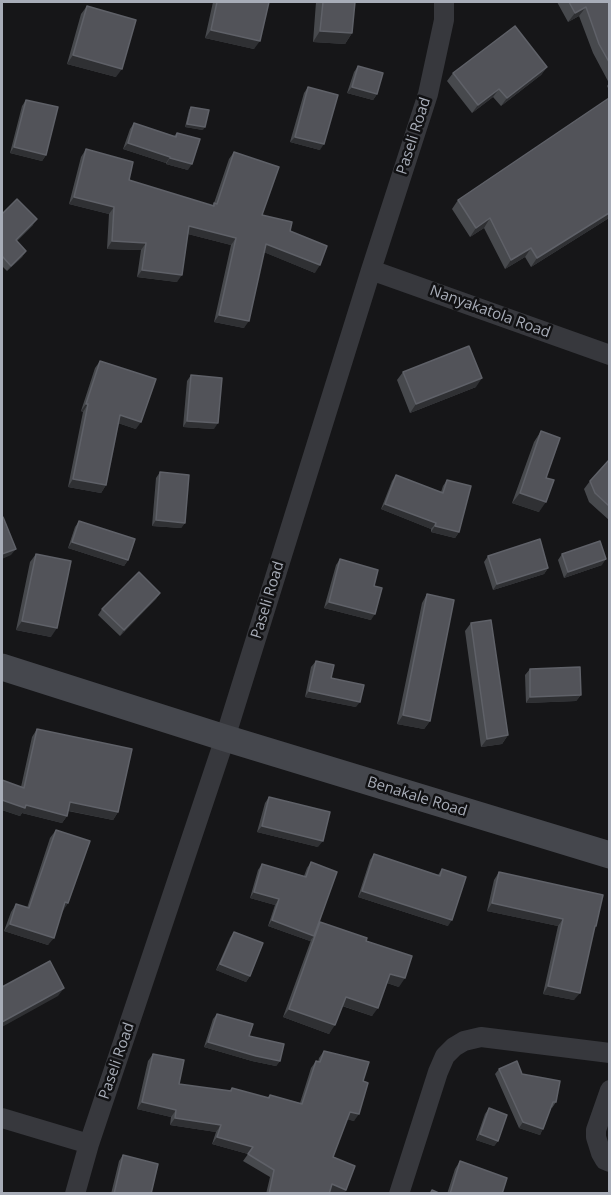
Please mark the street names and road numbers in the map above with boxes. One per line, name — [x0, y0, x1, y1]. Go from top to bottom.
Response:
street label: Paseli Road — [393, 95, 435, 177]
street label: Nanyakatola Road — [427, 282, 553, 342]
street label: Paseli Road — [248, 559, 288, 641]
street label: Benakale Road — [365, 773, 469, 821]
street label: Paseli Road — [95, 1020, 139, 1102]

